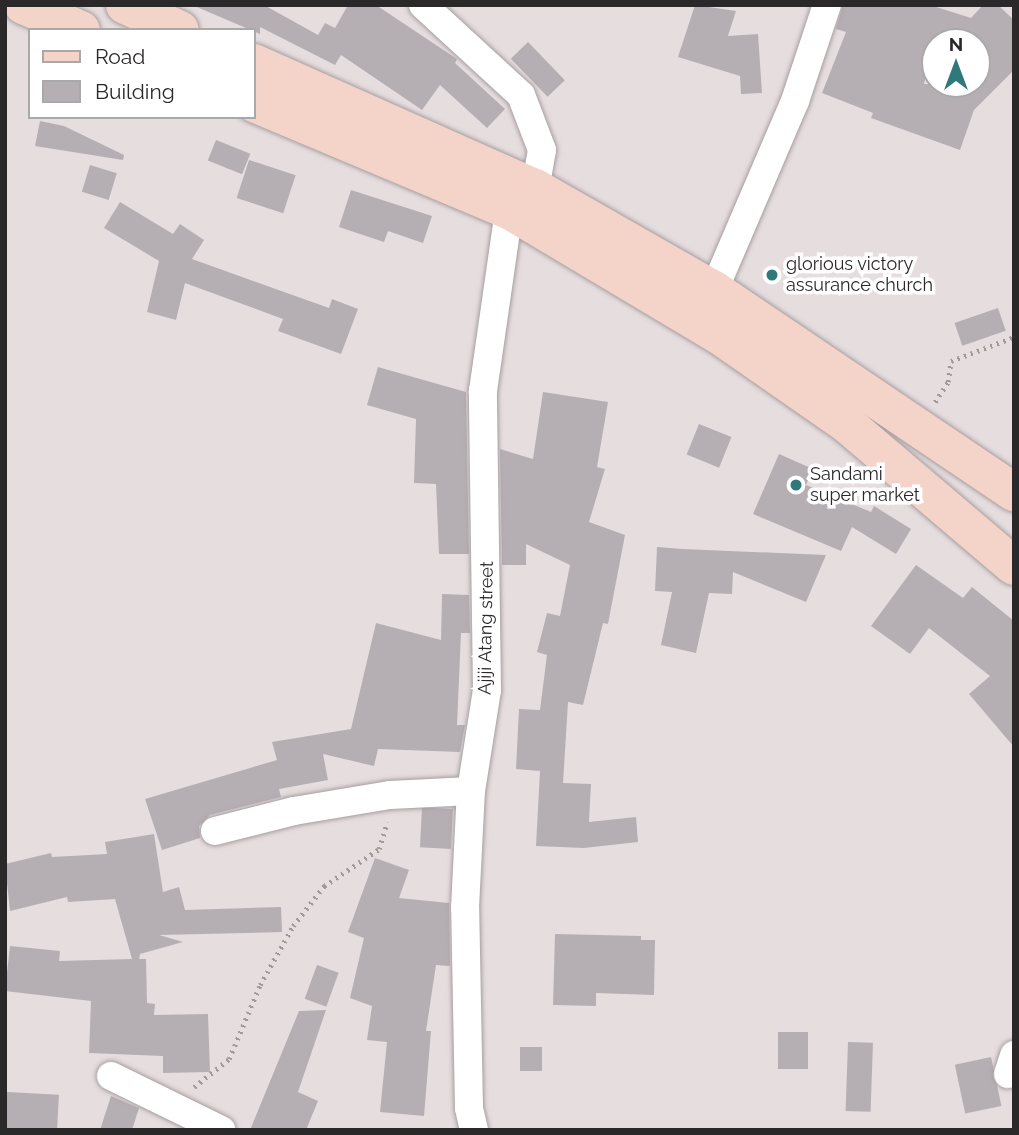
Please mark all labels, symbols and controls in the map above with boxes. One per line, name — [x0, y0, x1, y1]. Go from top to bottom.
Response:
legend — [28, 28, 256, 119]
north arrow — [921, 28, 991, 98]
text: N — [949, 33, 963, 55]
text: Road — [95, 44, 145, 69]
text: Building — [95, 79, 175, 104]
place label: glorious victory assurance church — [786, 254, 933, 296]
marker: glorious victory assurance church — [764, 267, 780, 283]
place label: Sandami super market — [810, 464, 920, 506]
marker: Sandami super market — [788, 477, 804, 493]
street label: Ajiji Atang street — [474, 561, 498, 695]

